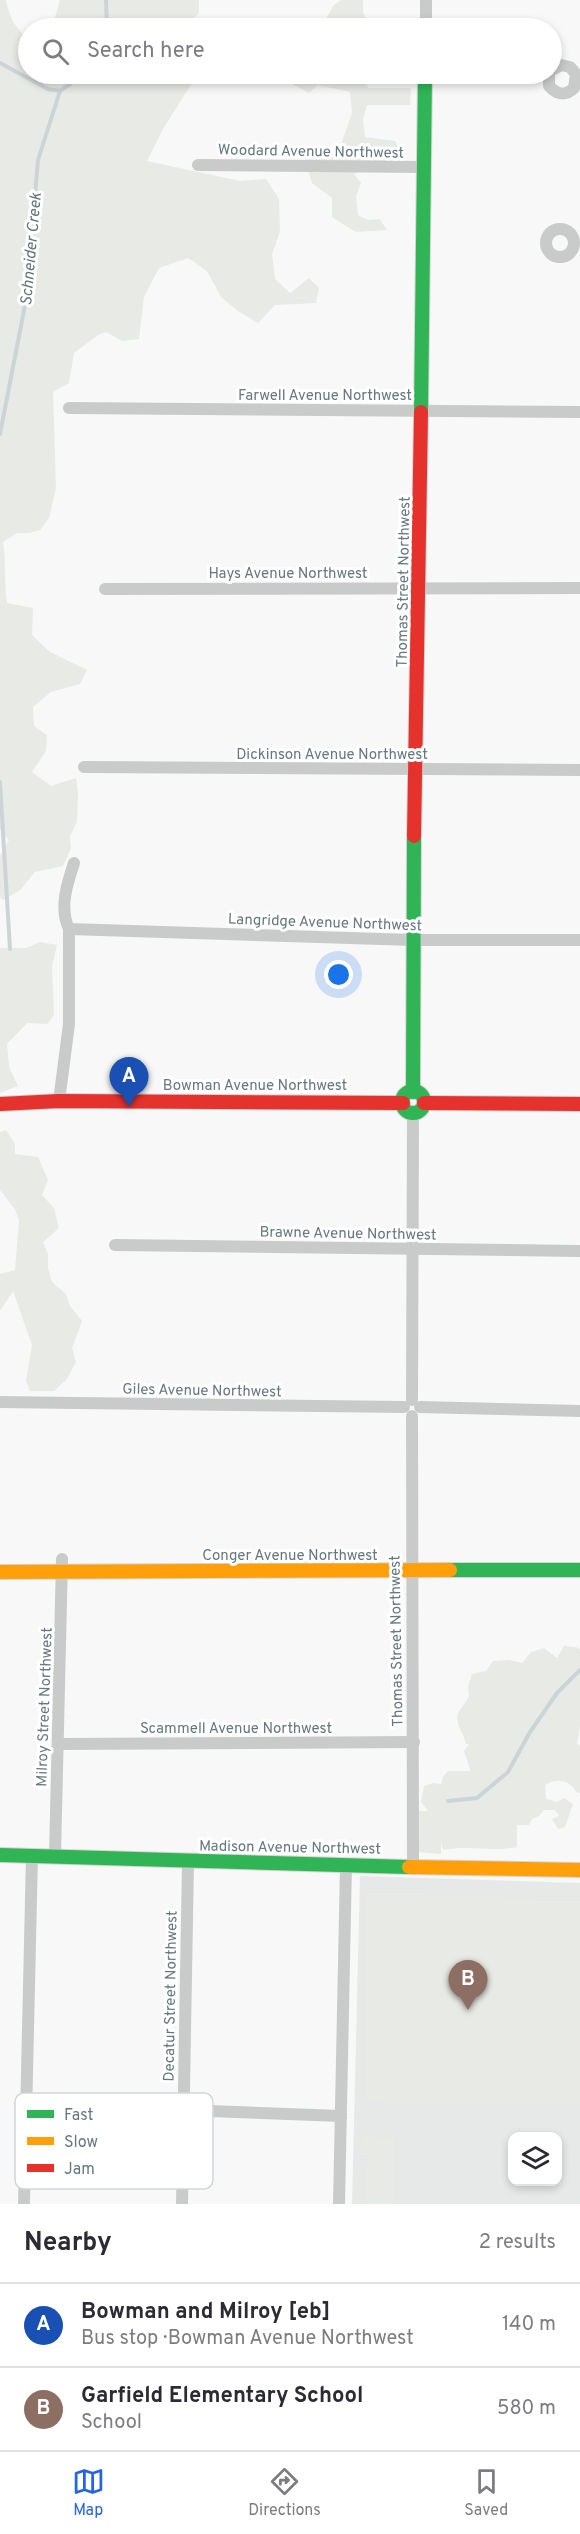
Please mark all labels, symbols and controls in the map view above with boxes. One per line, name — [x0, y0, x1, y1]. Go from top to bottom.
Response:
search box — [18, 18, 562, 84]
icon: search — [39, 35, 72, 68]
text: Search here — [87, 38, 205, 65]
street label: Woodard Avenue Northwest — [218, 141, 404, 164]
water label: Schneider Creek — [17, 191, 47, 306]
street label: Farwell Avenue Northwest — [238, 387, 412, 406]
street label: Thomas Street Northwest — [394, 496, 415, 668]
street label: Hays Avenue Northwest — [209, 565, 367, 584]
street label: Dickinson Avenue Northwest — [236, 746, 428, 765]
street label: Langridge Avenue Northwest — [227, 911, 422, 936]
your location — [324, 960, 353, 989]
pin: A — [110, 1058, 148, 1107]
street label: Bowman Avenue Northwest — [163, 1077, 347, 1096]
street label: Brawne Avenue Northwest — [259, 1223, 437, 1246]
street label: Giles Avenue Northwest — [122, 1381, 282, 1402]
street label: Conger Avenue Northwest — [202, 1547, 378, 1566]
street label: Thomas Street Northwest — [387, 1555, 408, 1727]
street label: Milroy Street Northwest — [33, 1627, 58, 1787]
street label: Scammell Avenue Northwest — [140, 1720, 332, 1739]
street label: Madison Avenue Northwest — [199, 1837, 381, 1860]
street label: Decatur Street Northwest — [161, 1910, 182, 2082]
pin: B — [448, 1960, 488, 2010]
legend — [15, 2093, 213, 2189]
text: Fast — [64, 2106, 94, 2126]
map controls — [508, 2132, 562, 2186]
button: layers — [508, 2132, 562, 2186]
text: Slow — [64, 2133, 98, 2153]
text: Jam — [64, 2160, 95, 2180]
text: Nearby — [24, 2227, 112, 2260]
text: 2 results — [479, 2230, 556, 2256]
text: Bowman and Milroy [eb] — [81, 2299, 330, 2326]
text: A — [36, 2312, 51, 2338]
text: 140 m — [502, 2312, 556, 2338]
text: Bus stop · Bowman Avenue Northwest — [81, 2326, 414, 2352]
text: Garfield Elementary School — [81, 2383, 363, 2410]
text: B — [37, 2396, 50, 2422]
text: 580 m — [497, 2396, 556, 2422]
text: School — [81, 2410, 142, 2436]
tab: Map — [72, 2465, 105, 2521]
tab: Directions — [248, 2465, 321, 2521]
tab: Saved — [464, 2465, 508, 2521]

